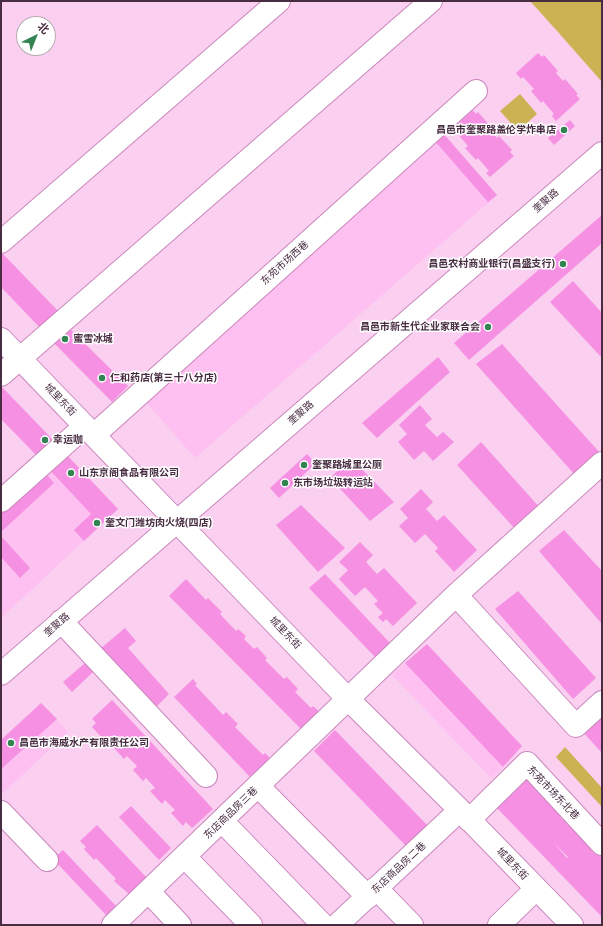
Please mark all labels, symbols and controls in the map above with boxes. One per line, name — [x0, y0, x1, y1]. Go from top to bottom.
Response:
north arrow — [16, 16, 56, 56]
text: 北 — [35, 18, 53, 37]
place label: 昌邑市奎聚路盖伦学炸串店 — [436, 124, 556, 136]
marker: 昌邑市奎聚路盖伦学炸串店 — [559, 125, 569, 135]
street label: 奎聚路 — [531, 187, 561, 215]
street label: 东苑市场西巷 — [259, 238, 311, 288]
place label: 昌邑农村商业银行(昌盛支行) — [428, 258, 555, 270]
marker: 昌邑农村商业银行(昌盛支行) — [558, 259, 568, 269]
place label: 昌邑市新生代企业家联合会 — [360, 321, 480, 333]
marker: 昌邑市新生代企业家联合会 — [483, 322, 493, 332]
place label: 蜜雪冰城 — [73, 333, 113, 345]
marker: 蜜雪冰城 — [60, 334, 70, 344]
place label: 仁和药店(第三十八分店) — [110, 372, 217, 384]
marker: 仁和药店(第三十八分店) — [97, 373, 107, 383]
street label: 城里东街 — [42, 381, 78, 419]
street label: 奎聚路 — [286, 399, 316, 427]
place label: 幸运咖 — [53, 434, 83, 446]
marker: 幸运咖 — [40, 435, 50, 445]
place label: 奎聚路城里公厕 — [312, 459, 382, 471]
marker: 奎聚路城里公厕 — [299, 460, 309, 470]
place label: 山东京阁食品有限公司 — [79, 467, 179, 479]
marker: 山东京阁食品有限公司 — [66, 468, 76, 478]
place label: 东市场垃圾转运站 — [293, 477, 373, 489]
marker: 东市场垃圾转运站 — [280, 478, 290, 488]
place label: 奎文门潍坊肉火烧(四店) — [105, 517, 212, 529]
marker: 奎文门潍坊肉火烧(四店) — [92, 518, 102, 528]
street label: 奎聚路 — [42, 611, 72, 639]
street label: 城里东街 — [267, 614, 303, 652]
place label: 昌邑市海威水产有限责任公司 — [19, 737, 149, 749]
marker: 昌邑市海威水产有限责任公司 — [6, 738, 16, 748]
street label: 东苑市场东北巷 — [524, 764, 582, 822]
street label: 东店商品房三巷 — [202, 784, 260, 842]
street label: 东店商品房二巷 — [369, 840, 429, 896]
street label: 城里东街 — [494, 845, 530, 883]

